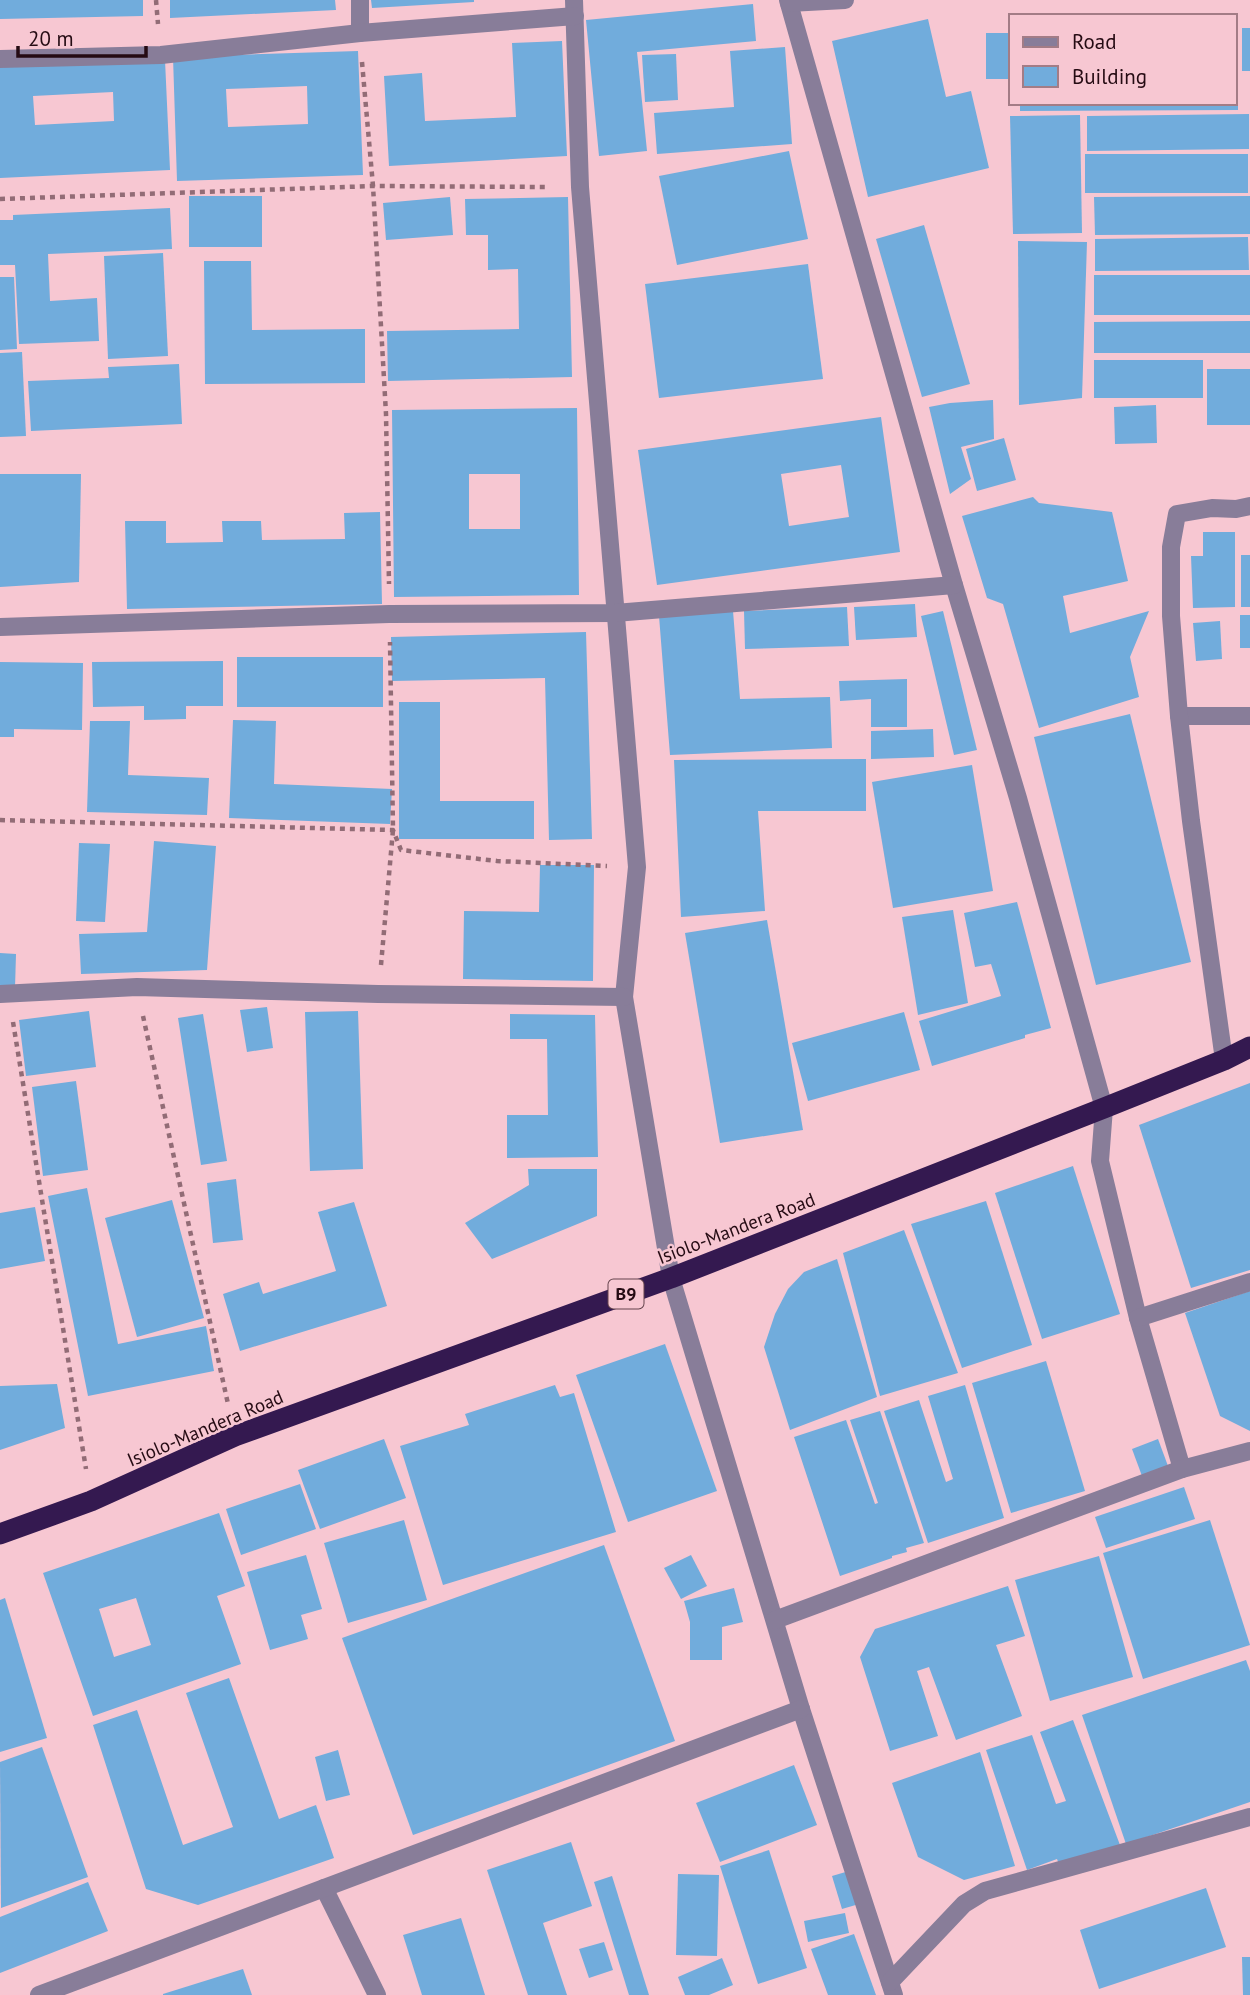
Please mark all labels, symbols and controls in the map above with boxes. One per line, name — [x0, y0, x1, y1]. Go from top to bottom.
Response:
scale bar — [18, 14, 145, 58]
legend — [1009, 14, 1236, 105]
text: 20 m — [28, 25, 74, 52]
text: Road — [1072, 28, 1116, 55]
text: Building — [1072, 63, 1147, 90]
street label: Isiolo-Mandera Road — [654, 1187, 818, 1269]
road number: B9 — [608, 1280, 644, 1308]
street label: Isiolo-Mandera Road — [123, 1384, 287, 1472]

